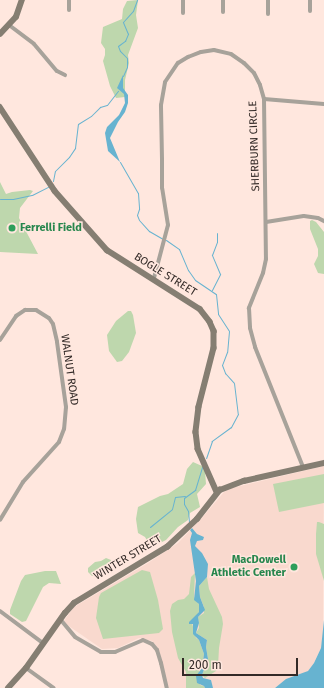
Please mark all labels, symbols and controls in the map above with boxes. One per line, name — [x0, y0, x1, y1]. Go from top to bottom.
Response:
street label: SHERBURN CIRCLE — [247, 101, 263, 191]
place label: Ferrelli Field — [20, 221, 82, 235]
marker: Ferrelli Field — [7, 223, 17, 233]
street label: BOGLE STREET — [131, 251, 199, 299]
street label: WALNUT ROAD — [57, 334, 81, 406]
street label: WINTER STREET — [92, 533, 164, 583]
place label: MacDowell Athletic Center — [211, 554, 286, 580]
marker: MacDowell Athletic Center — [289, 562, 299, 572]
scale bar — [184, 650, 300, 676]
text: 200 m — [189, 658, 222, 672]

